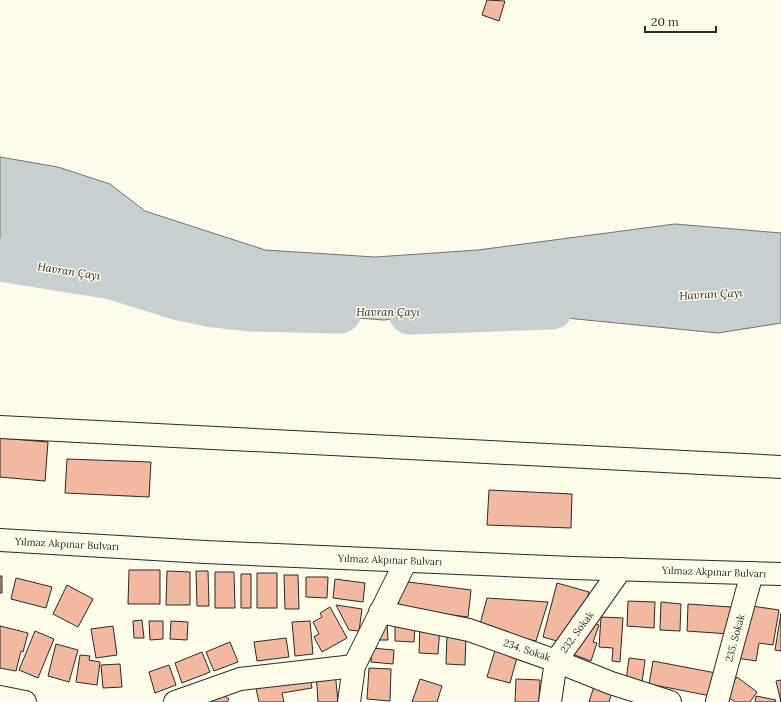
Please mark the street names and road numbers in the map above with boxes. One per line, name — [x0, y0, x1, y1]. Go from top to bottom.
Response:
street label: Yılmaz Akpınar Bulvarı — [14, 535, 120, 553]
street label: Yılmaz Akpınar Bulvarı — [337, 552, 443, 568]
street label: Yılmaz Akpınar Bulvarı — [661, 564, 767, 580]
street label: 232. Sokak — [557, 608, 597, 656]
street label: 235. Sokak — [722, 612, 748, 663]
street label: 234. Sokak — [502, 636, 553, 664]

